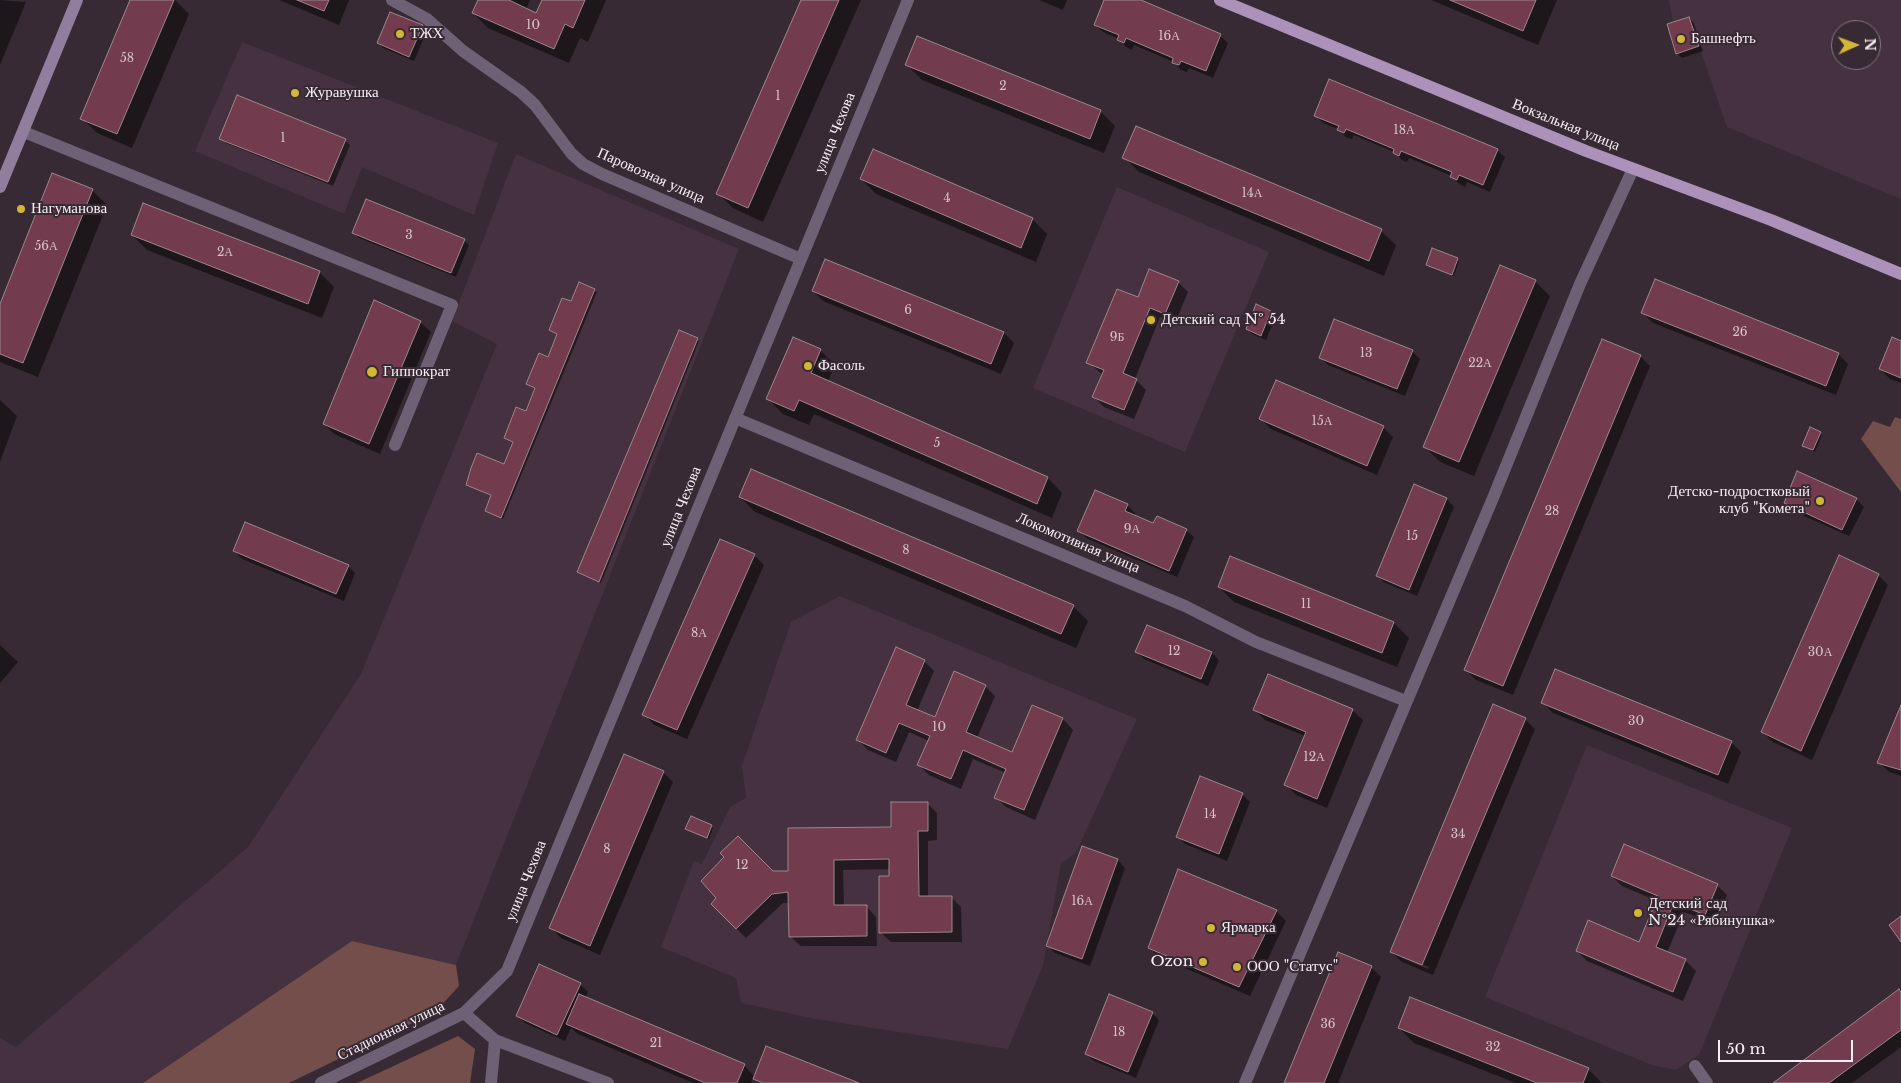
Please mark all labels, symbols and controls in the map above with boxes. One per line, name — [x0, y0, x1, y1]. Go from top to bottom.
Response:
house number: 10 — [526, 19, 540, 33]
north arrow — [1831, 20, 1881, 70]
place label: ТЖХ — [410, 25, 443, 43]
marker: ТЖХ — [394, 28, 406, 40]
house number: 16А — [1158, 30, 1180, 44]
place label: Башнефть — [1691, 30, 1756, 48]
marker: Башнефть — [1675, 33, 1687, 45]
text: N — [1861, 38, 1879, 51]
house number: 58 — [120, 52, 134, 66]
house number: 2 — [999, 80, 1007, 94]
place label: Журавушка — [305, 84, 379, 102]
marker: Журавушка — [289, 87, 301, 99]
house number: 1 — [775, 90, 781, 104]
street label: улица Чехова — [811, 90, 859, 176]
street label: Вокзальная улица — [1510, 95, 1622, 155]
house number: 18А — [1393, 124, 1415, 138]
house number: 1 — [280, 132, 286, 146]
street label: Паровозная улица — [594, 144, 708, 208]
house number: 14А — [1241, 187, 1263, 201]
house number: 4 — [943, 192, 951, 206]
place label: Нагуманова — [31, 200, 107, 218]
marker: Нагуманова — [15, 203, 27, 215]
house number: 3 — [405, 229, 413, 243]
house number: 56А — [34, 240, 58, 254]
house number: 2А — [217, 246, 233, 260]
house number: 6 — [904, 304, 912, 318]
place label: Детский сад № 54 — [1161, 311, 1285, 329]
marker: Детский сад № 54 — [1145, 314, 1157, 326]
house number: 26 — [1732, 326, 1748, 340]
house number: 9Б — [1110, 331, 1124, 345]
house number: 13 — [1360, 347, 1372, 361]
place label: Фасоль — [818, 357, 865, 375]
house number: 22А — [1468, 357, 1492, 371]
marker: Фасоль — [802, 360, 814, 372]
place label: Гиппократ — [383, 363, 450, 381]
marker: Гиппократ — [365, 365, 379, 379]
house number: 15А — [1312, 415, 1332, 429]
house number: 5 — [934, 437, 940, 451]
street label: улица Чехова — [657, 464, 705, 550]
place label: Детско-подростковый клуб "Комета" — [1668, 483, 1810, 518]
marker: Детско-подростковый клуб "Комета" — [1814, 495, 1826, 507]
house number: 28 — [1545, 505, 1559, 519]
street label: Локомотивная улица — [1014, 509, 1142, 577]
house number: 9А — [1124, 523, 1140, 537]
house number: 15 — [1406, 530, 1418, 544]
house number: 8 — [902, 544, 910, 558]
house number: 11 — [1301, 598, 1311, 612]
house number: 8А — [691, 627, 707, 641]
house number: 12 — [1168, 645, 1180, 659]
house number: 30А — [1808, 646, 1832, 660]
house number: 30 — [1628, 715, 1644, 729]
house number: 10 — [932, 721, 946, 735]
house number: 12А — [1303, 751, 1325, 765]
house number: 14 — [1204, 808, 1216, 822]
house number: 34 — [1451, 828, 1465, 842]
street label: улица Чехова — [502, 838, 550, 924]
house number: 8 — [603, 843, 611, 857]
house number: 12 — [736, 859, 748, 873]
house number: 16А — [1071, 895, 1093, 909]
place label: Детский сад №24 «Рябинушка» — [1648, 895, 1775, 930]
marker: Детский сад №24 «Рябинушка» — [1632, 907, 1644, 919]
place label: Ярмарка — [1221, 919, 1276, 937]
marker: Ярмарка — [1205, 922, 1217, 934]
place label: Ozon — [1150, 953, 1193, 971]
marker: Ozon — [1197, 956, 1209, 968]
place label: ООО "Статус" — [1247, 958, 1338, 976]
marker: ООО "Статус" — [1231, 961, 1243, 973]
street label: Стадионная улица — [334, 997, 448, 1065]
house number: 36 — [1320, 1018, 1336, 1032]
house number: 18 — [1113, 1026, 1125, 1040]
scale bar — [1721, 1030, 1856, 1062]
house number: 21 — [650, 1037, 662, 1051]
text: 50 m — [1726, 1039, 1766, 1058]
house number: 32 — [1486, 1041, 1500, 1055]

